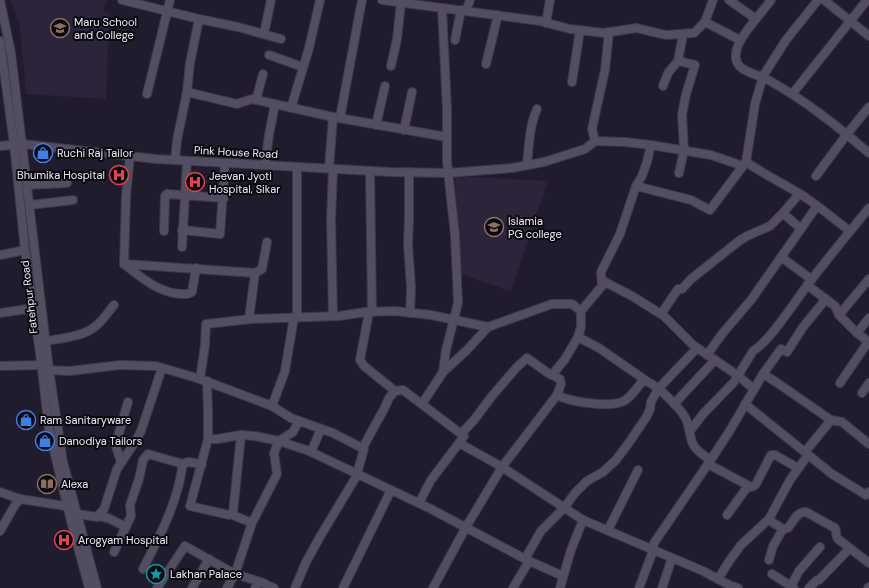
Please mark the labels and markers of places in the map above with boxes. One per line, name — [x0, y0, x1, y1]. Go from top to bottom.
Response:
place label: Maru School and College — [74, 15, 137, 42]
school or university icon: Maru School and College — [49, 17, 71, 39]
shop icon: Ruchi Raj Tailor — [32, 142, 54, 164]
place label: Ruchi Raj Tailor — [57, 146, 133, 160]
hospital icon: Bhumika Hospital — [108, 164, 130, 186]
place label: Bhumika Hospital — [17, 168, 105, 182]
place label: Jeevan Jyoti Hospital, Sikar — [209, 169, 280, 196]
hospital icon: Jeevan Jyoti Hospital, Sikar — [184, 171, 206, 193]
place label: Islamia PG college — [508, 214, 562, 241]
school or university icon: Islamia PG college — [483, 216, 505, 238]
shop icon: Ram Sanitaryware — [15, 409, 37, 431]
place label: Ram Sanitaryware — [40, 413, 131, 427]
shop icon: Danodiya Tailors — [34, 430, 56, 452]
place label: Danodiya Tailors — [59, 434, 142, 448]
library icon: Alexa — [36, 473, 58, 495]
place label: Alexa — [61, 477, 88, 491]
hospital icon: Arogyam Hospital — [53, 529, 75, 551]
place label: Arogyam Hospital — [78, 533, 168, 547]
place icon: Lakhan Palace — [145, 563, 167, 585]
place label: Lakhan Palace — [170, 567, 242, 581]

